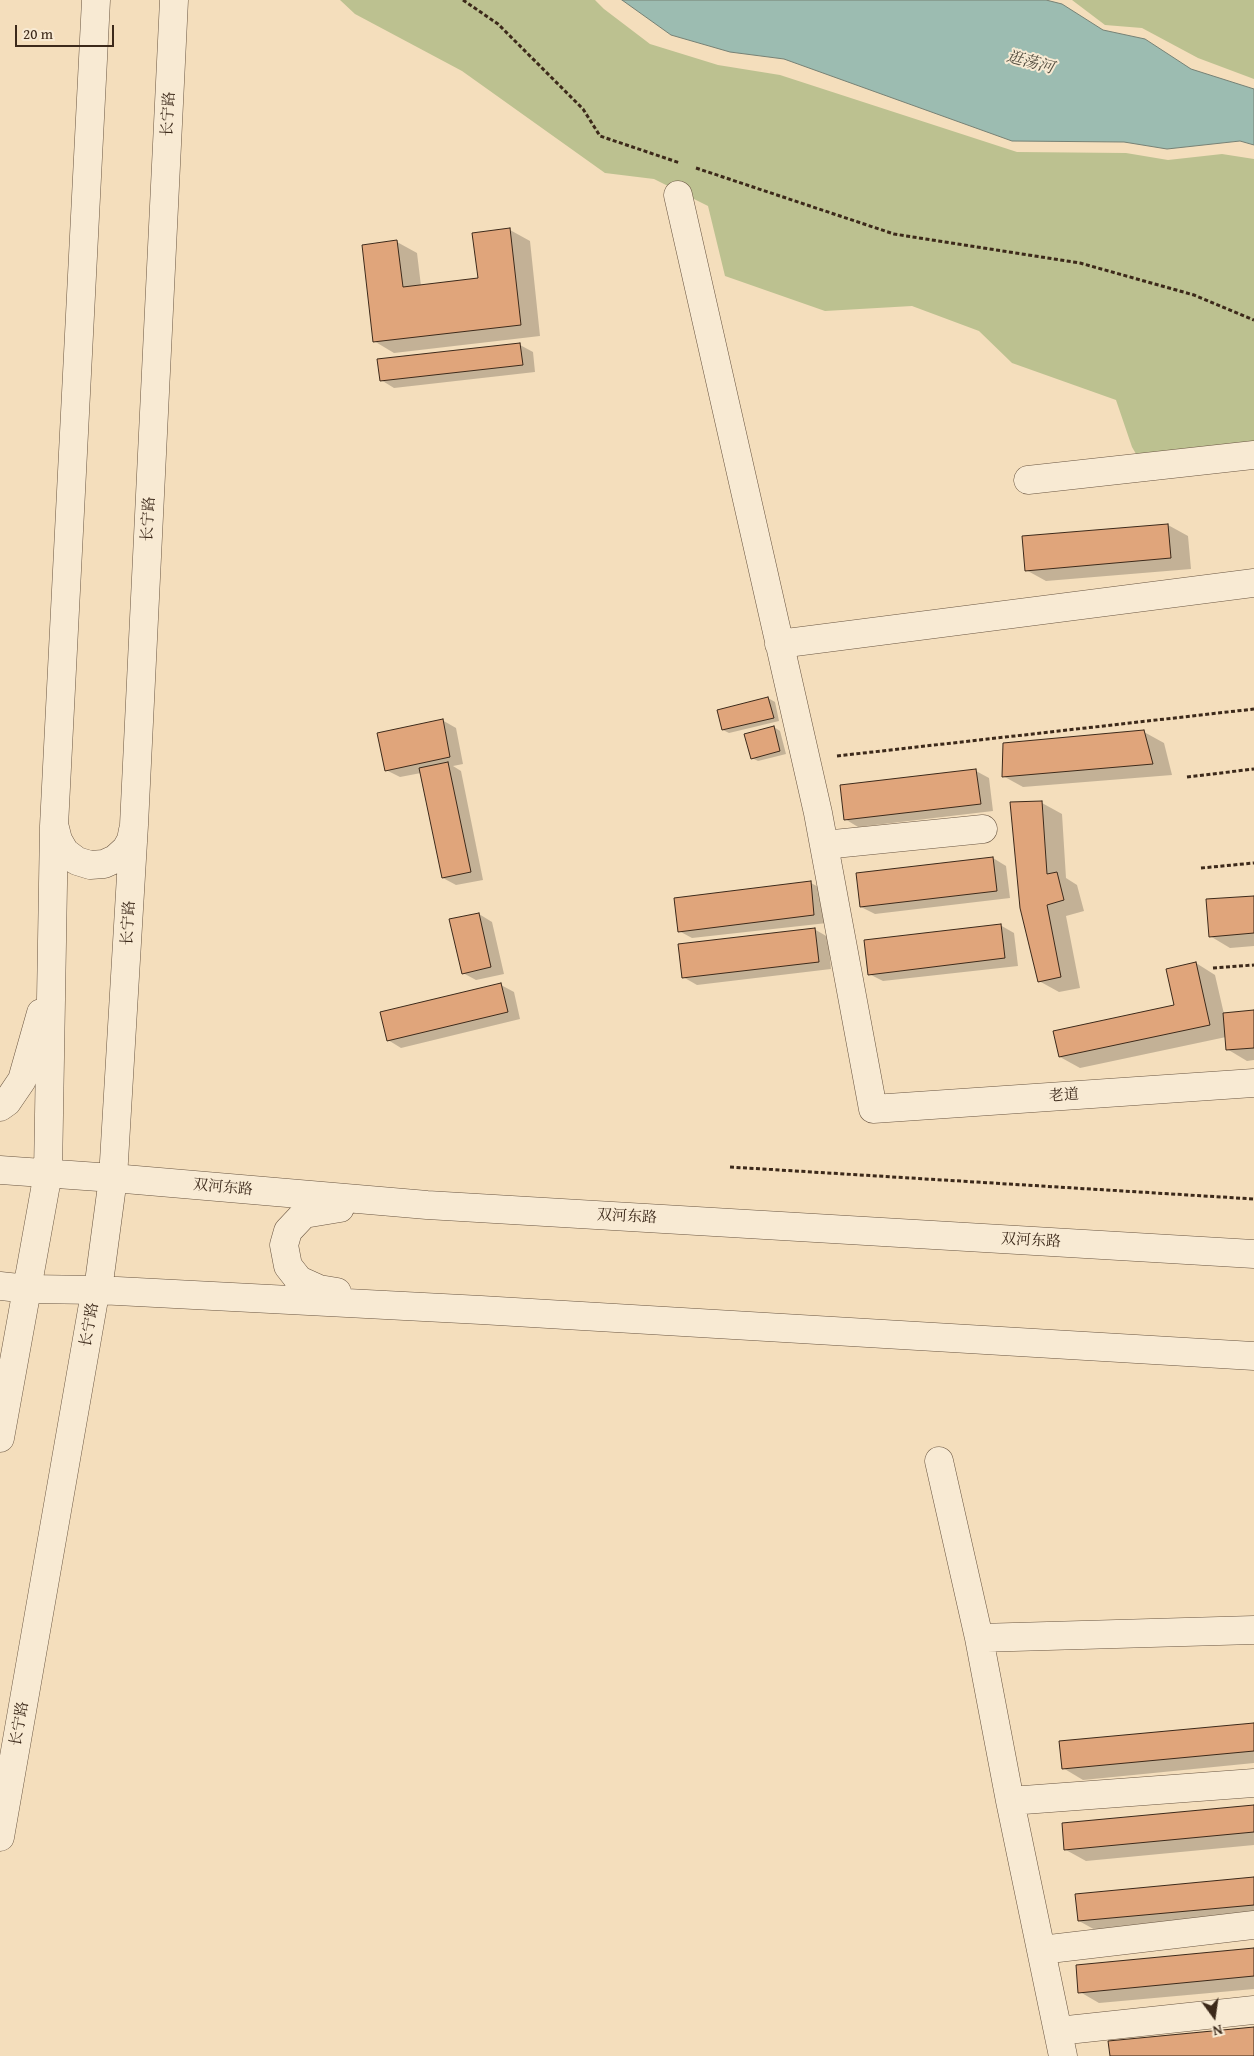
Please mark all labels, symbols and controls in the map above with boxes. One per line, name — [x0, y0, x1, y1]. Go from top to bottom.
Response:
scale bar — [18, 15, 116, 47]
text: 20 m — [23, 23, 53, 44]
water label: 逛荡河 — [1004, 48, 1056, 78]
street label: 长宁路 — [159, 91, 179, 137]
street label: 长宁路 — [139, 496, 159, 542]
street label: 长宁路 — [119, 900, 139, 946]
street label: 老道 — [1048, 1086, 1080, 1106]
street label: 双河东路 — [192, 1176, 254, 1200]
street label: 双河东路 — [597, 1206, 657, 1228]
street label: 双河东路 — [1001, 1230, 1061, 1252]
street label: 长宁路 — [77, 1301, 103, 1349]
street label: 长宁路 — [7, 1700, 33, 1748]
north arrow — [1189, 1991, 1239, 2041]
text: N — [1211, 2020, 1225, 2041]

